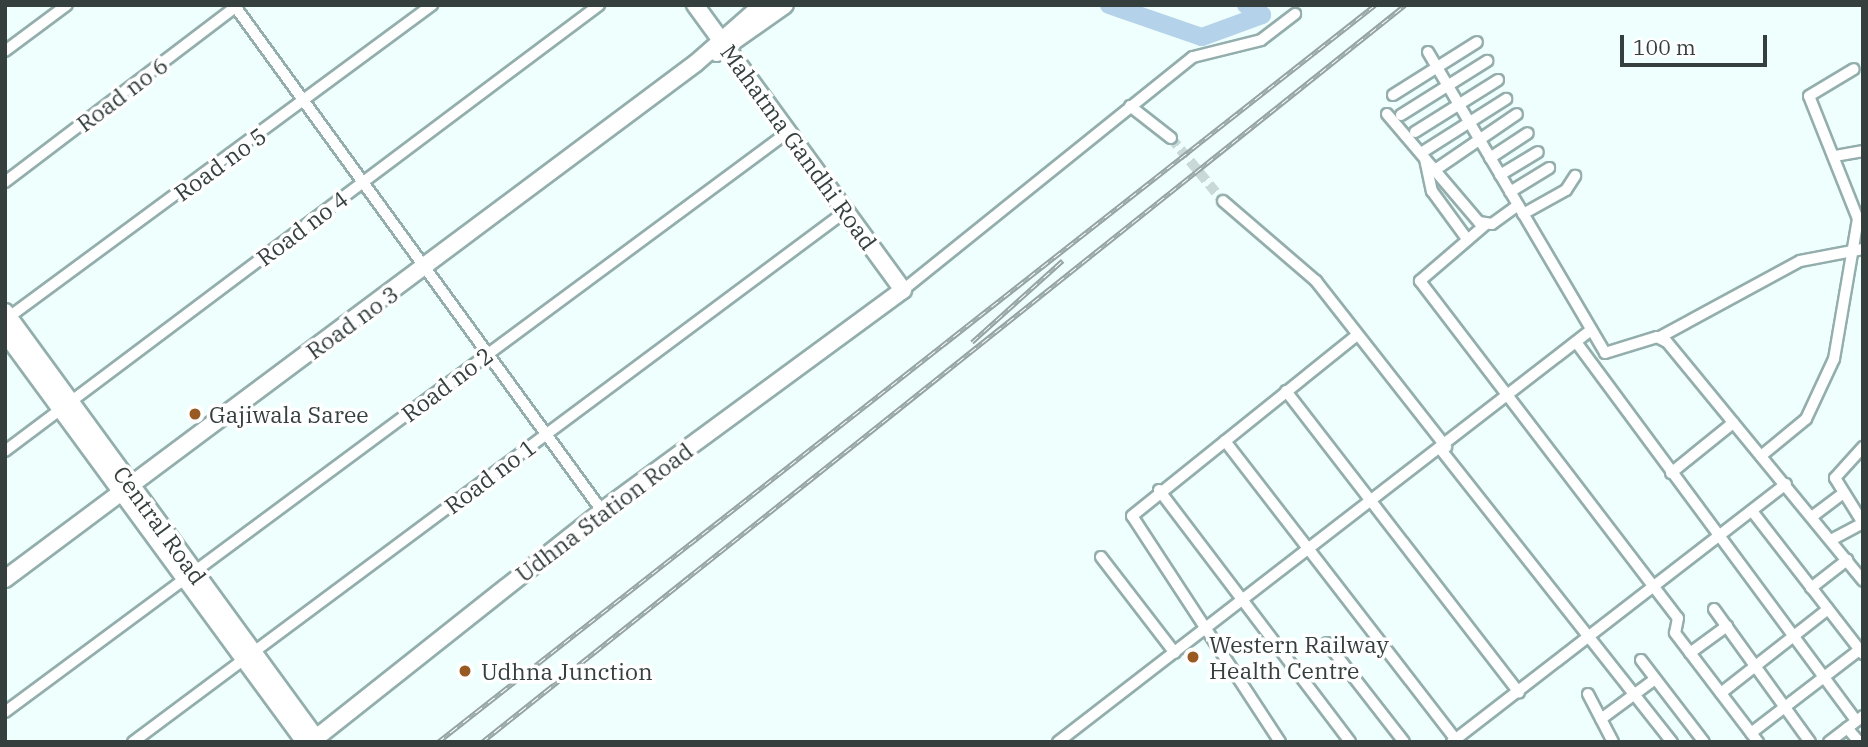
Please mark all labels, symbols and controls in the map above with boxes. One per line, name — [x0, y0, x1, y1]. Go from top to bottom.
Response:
scale bar — [1623, 21, 1770, 65]
text: 100 m — [1633, 33, 1696, 61]
street label: Mahatma Gandhi Road — [715, 39, 883, 255]
street label: Road no 6 — [71, 51, 173, 137]
street label: Road no 5 — [169, 121, 271, 207]
street label: Road no 4 — [251, 185, 353, 271]
street label: Road no 3 — [301, 279, 403, 365]
street label: Road no 2 — [396, 341, 498, 427]
place label: Gajiwala Saree — [209, 400, 369, 428]
marker: Gajiwala Saree — [187, 406, 203, 422]
street label: Road no 1 — [439, 433, 541, 519]
street label: Udhna Station Road — [510, 436, 698, 588]
street label: Central Road — [108, 460, 212, 590]
place label: Western Railway Health Centre — [1209, 630, 1389, 684]
marker: Western Railway Health Centre — [1183, 647, 1203, 667]
place label: Udhna Junction — [481, 657, 653, 685]
marker: Udhna Junction — [455, 661, 475, 681]

